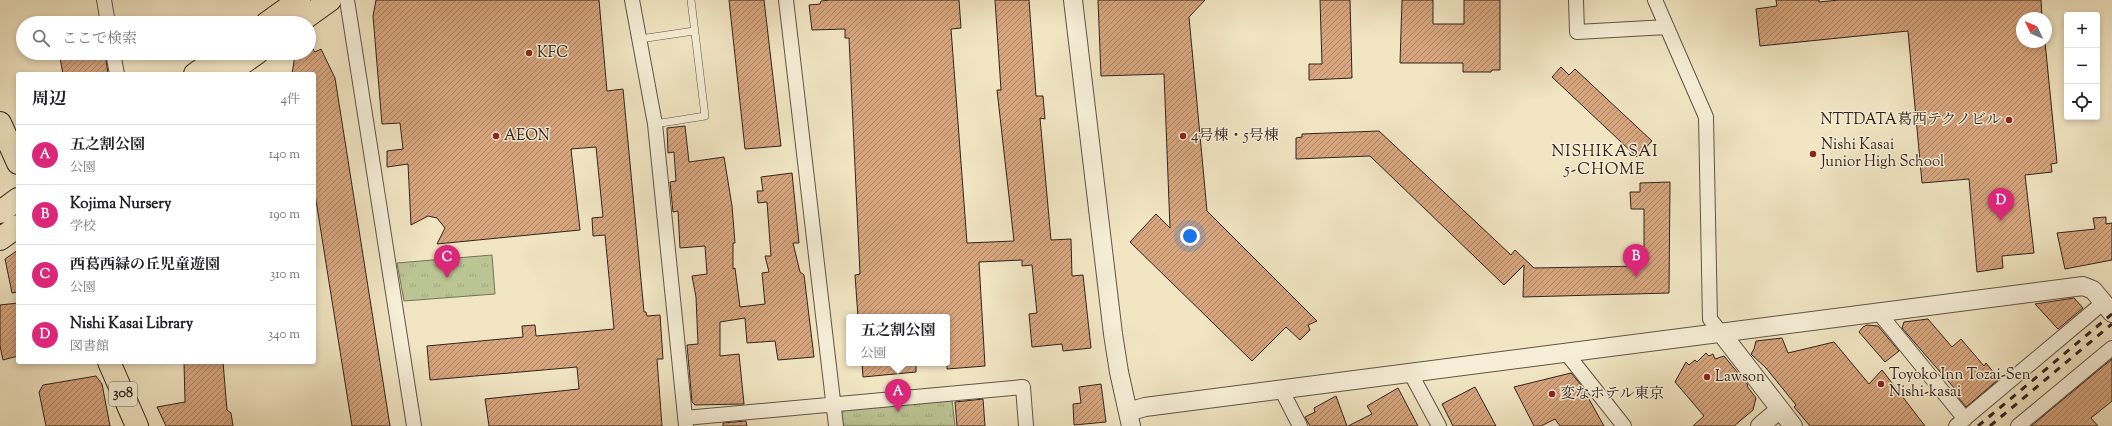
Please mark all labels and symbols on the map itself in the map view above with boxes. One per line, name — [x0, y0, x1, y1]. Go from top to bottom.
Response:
north arrow — [2016, 12, 2052, 48]
place label: KFC — [537, 43, 568, 64]
marker: KFC — [524, 48, 534, 58]
place label: NTTDATA葛西テクノビル — [1820, 110, 2001, 131]
marker: NTTDATA葛西テクノビル — [2004, 115, 2014, 125]
place label: AEON — [504, 126, 550, 147]
place label: 4号棟・5号棟 — [1191, 126, 1279, 147]
marker: AEON — [491, 131, 501, 141]
marker: 4号棟・5号棟 — [1178, 131, 1188, 141]
place label: Nishi Kasai Junior High School — [1820, 135, 1944, 173]
district label: NISHIKASAI 5-CHOME — [1551, 141, 1659, 182]
marker: Nishi Kasai Junior High School — [1808, 149, 1818, 159]
pin: D — [1988, 188, 2014, 221]
your location — [1180, 226, 1200, 246]
pin: B — [1623, 244, 1649, 277]
pin: C — [434, 245, 460, 278]
place label: Toyoko Inn Tozai-Sen Nishi-kasai — [1889, 365, 2031, 403]
place label: Lawson — [1715, 367, 1765, 388]
marker: Lawson — [1702, 372, 1712, 382]
pin: A — [885, 379, 911, 412]
marker: Toyoko Inn Tozai-Sen Nishi-kasai — [1876, 379, 1886, 389]
road number: 308 — [109, 382, 137, 406]
place label: 変なホテル東京 — [1560, 384, 1664, 405]
marker: 変なホテル東京 — [1547, 389, 1557, 399]

